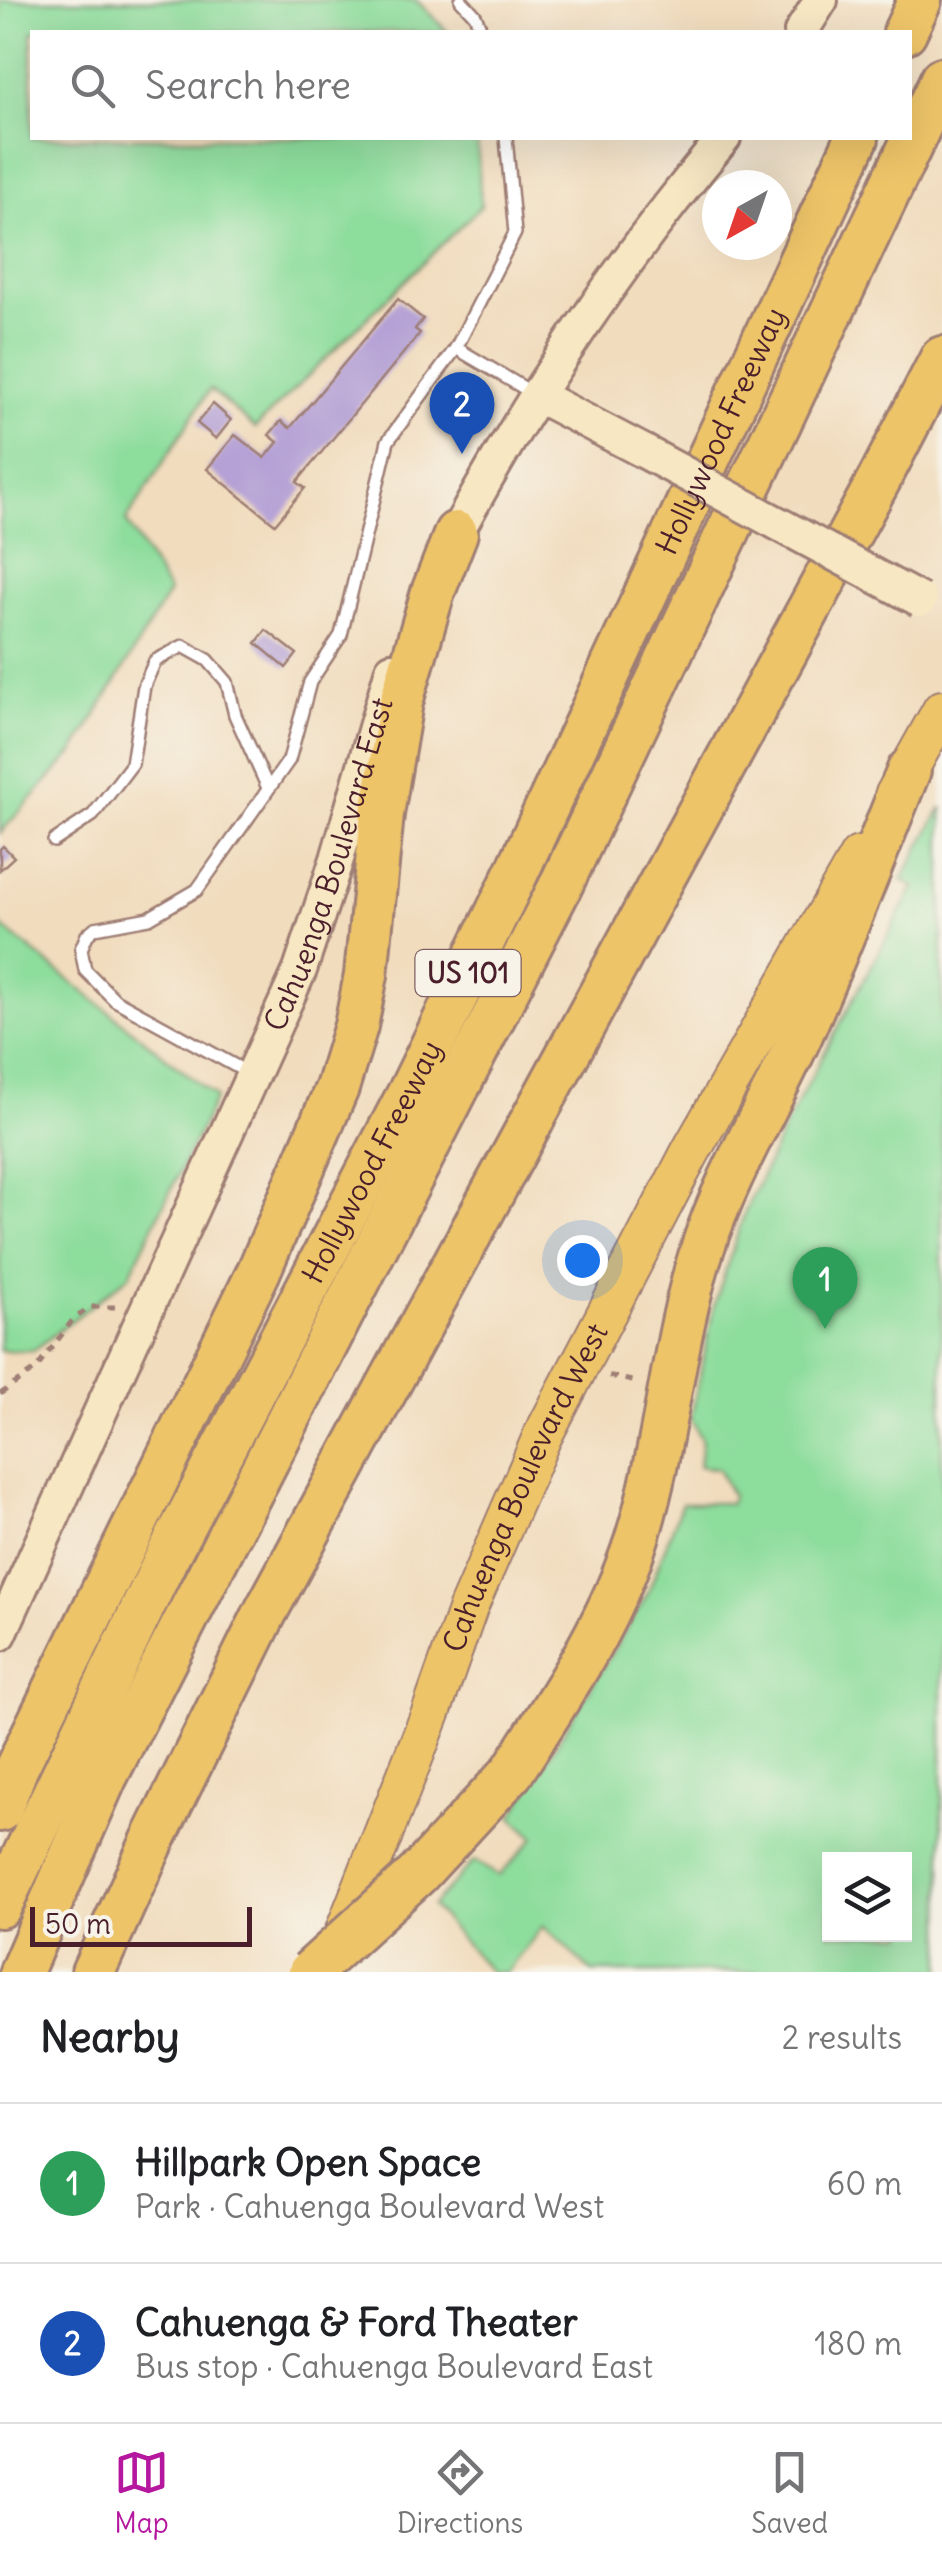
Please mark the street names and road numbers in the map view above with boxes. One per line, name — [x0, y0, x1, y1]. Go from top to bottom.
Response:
street label: Hollywood Freeway — [647, 301, 794, 560]
street label: Cahuenga Boulevard East — [255, 693, 401, 1037]
road number: US 101 — [416, 950, 520, 996]
street label: Hollywood Freeway — [293, 1034, 450, 1290]
street label: Cahuenga Boulevard West — [434, 1317, 616, 1657]

